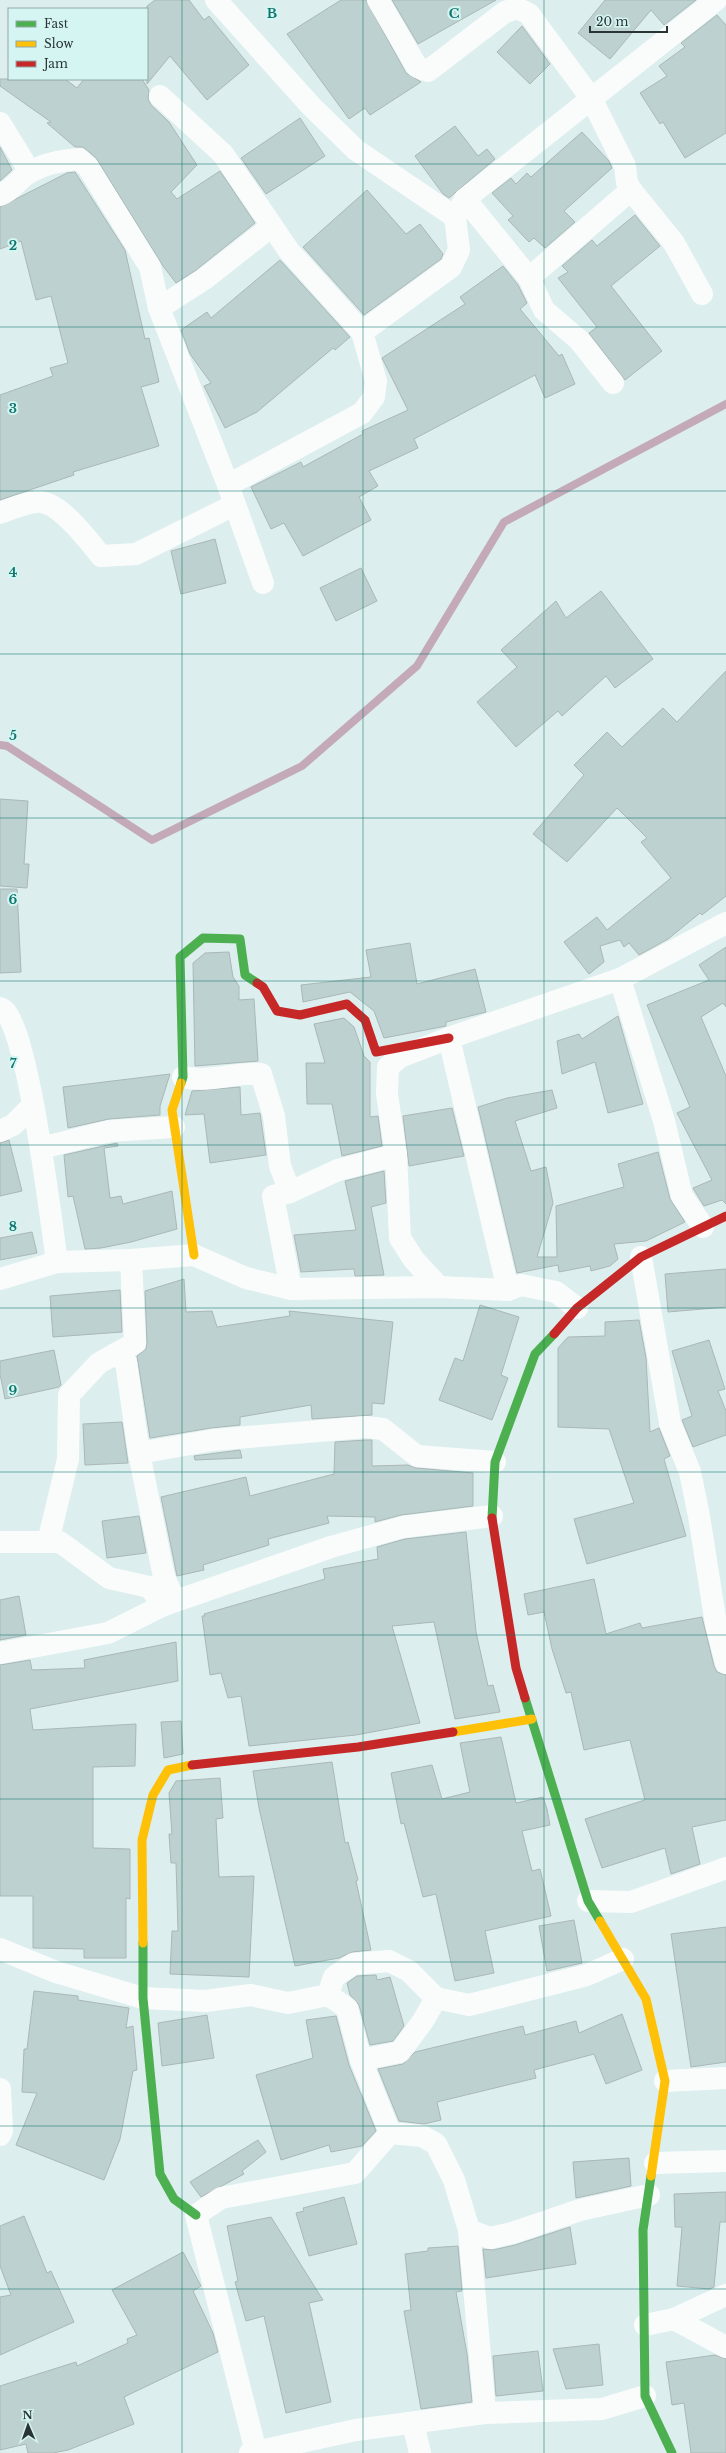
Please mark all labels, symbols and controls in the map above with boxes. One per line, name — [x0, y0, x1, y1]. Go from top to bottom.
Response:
text: B — [267, 5, 277, 22]
text: C — [449, 5, 460, 22]
legend — [8, 8, 148, 80]
scale bar — [590, 8, 667, 34]
text: 20 m — [596, 14, 628, 29]
text: Fast — [44, 16, 69, 31]
text: Slow — [44, 36, 74, 51]
text: Jam — [42, 56, 68, 71]
text: 2 — [9, 237, 17, 254]
text: 3 — [9, 400, 17, 417]
text: 4 — [9, 564, 18, 581]
text: 5 — [9, 727, 17, 744]
text: 6 — [9, 891, 18, 908]
text: 7 — [10, 1055, 17, 1072]
text: 8 — [9, 1218, 17, 1235]
text: 9 — [9, 1382, 18, 1399]
north arrow — [8, 2405, 48, 2445]
text: N — [22, 2408, 34, 2422]

